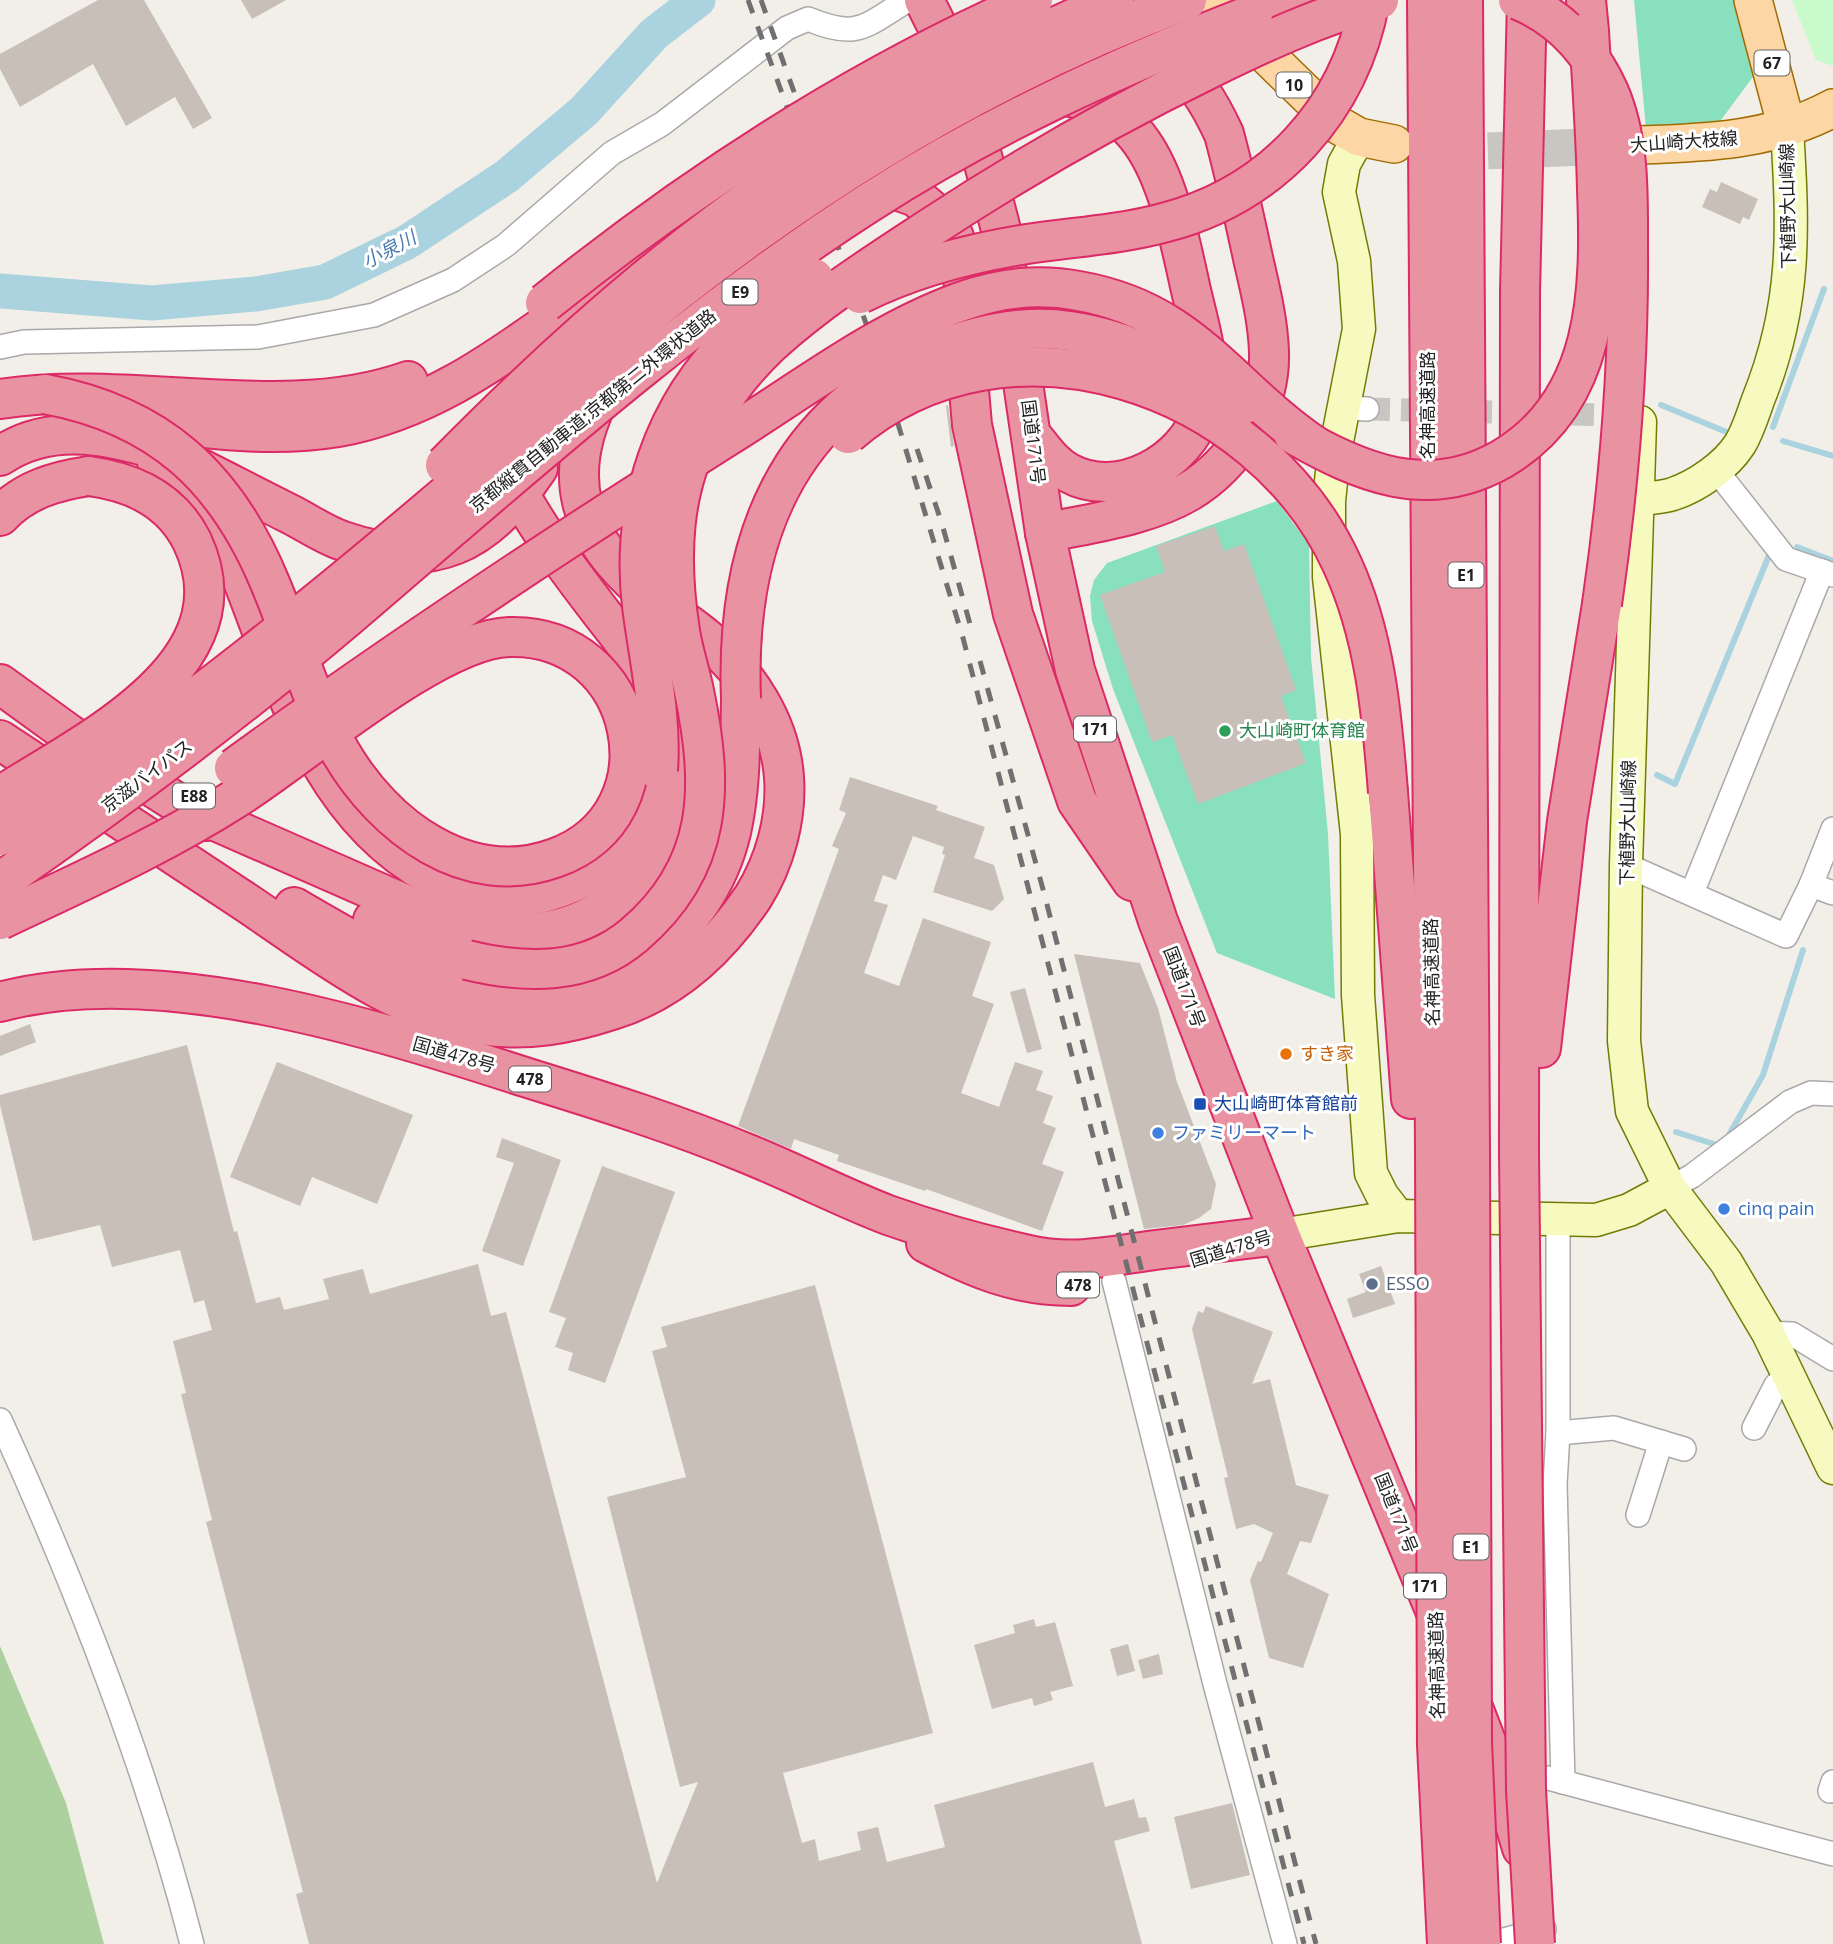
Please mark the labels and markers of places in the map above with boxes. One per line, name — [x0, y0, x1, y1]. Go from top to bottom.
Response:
place label: 大山崎町体育館 — [1239, 718, 1365, 742]
marker: 大山崎町体育館 — [1217, 723, 1233, 739]
place label: すき家 — [1300, 1041, 1354, 1065]
marker: すき家 — [1278, 1046, 1294, 1062]
place label: 大山崎町体育館前 — [1214, 1091, 1358, 1115]
marker: 大山崎町体育館前 — [1192, 1096, 1208, 1112]
place label: ファミリーマート — [1172, 1120, 1316, 1144]
marker: ファミリーマート — [1150, 1125, 1166, 1141]
place label: cinq pain — [1738, 1196, 1815, 1220]
marker: cinq pain — [1716, 1201, 1732, 1217]
place label: ESSO — [1386, 1271, 1430, 1295]
marker: ESSO — [1364, 1276, 1380, 1292]

